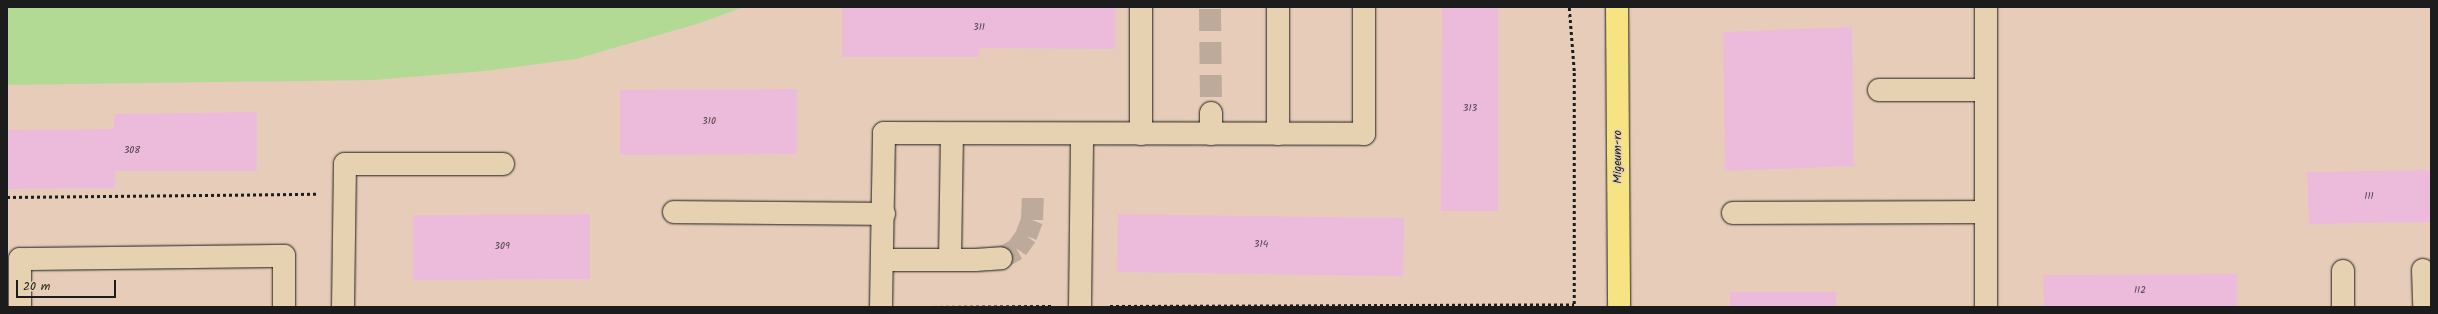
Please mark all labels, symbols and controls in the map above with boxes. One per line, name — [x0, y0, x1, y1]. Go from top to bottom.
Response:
house number: 311 — [973, 22, 985, 34]
house number: 313 — [1463, 103, 1477, 115]
house number: 310 — [702, 116, 716, 128]
street label: Migeum-ro — [1611, 130, 1625, 184]
house number: 308 — [124, 145, 140, 157]
house number: 111 — [2364, 191, 2374, 203]
house number: 314 — [1254, 239, 1268, 251]
house number: 309 — [494, 241, 510, 253]
scale bar — [18, 272, 118, 298]
text: 20 m — [23, 277, 50, 296]
house number: 112 — [2134, 285, 2146, 297]

